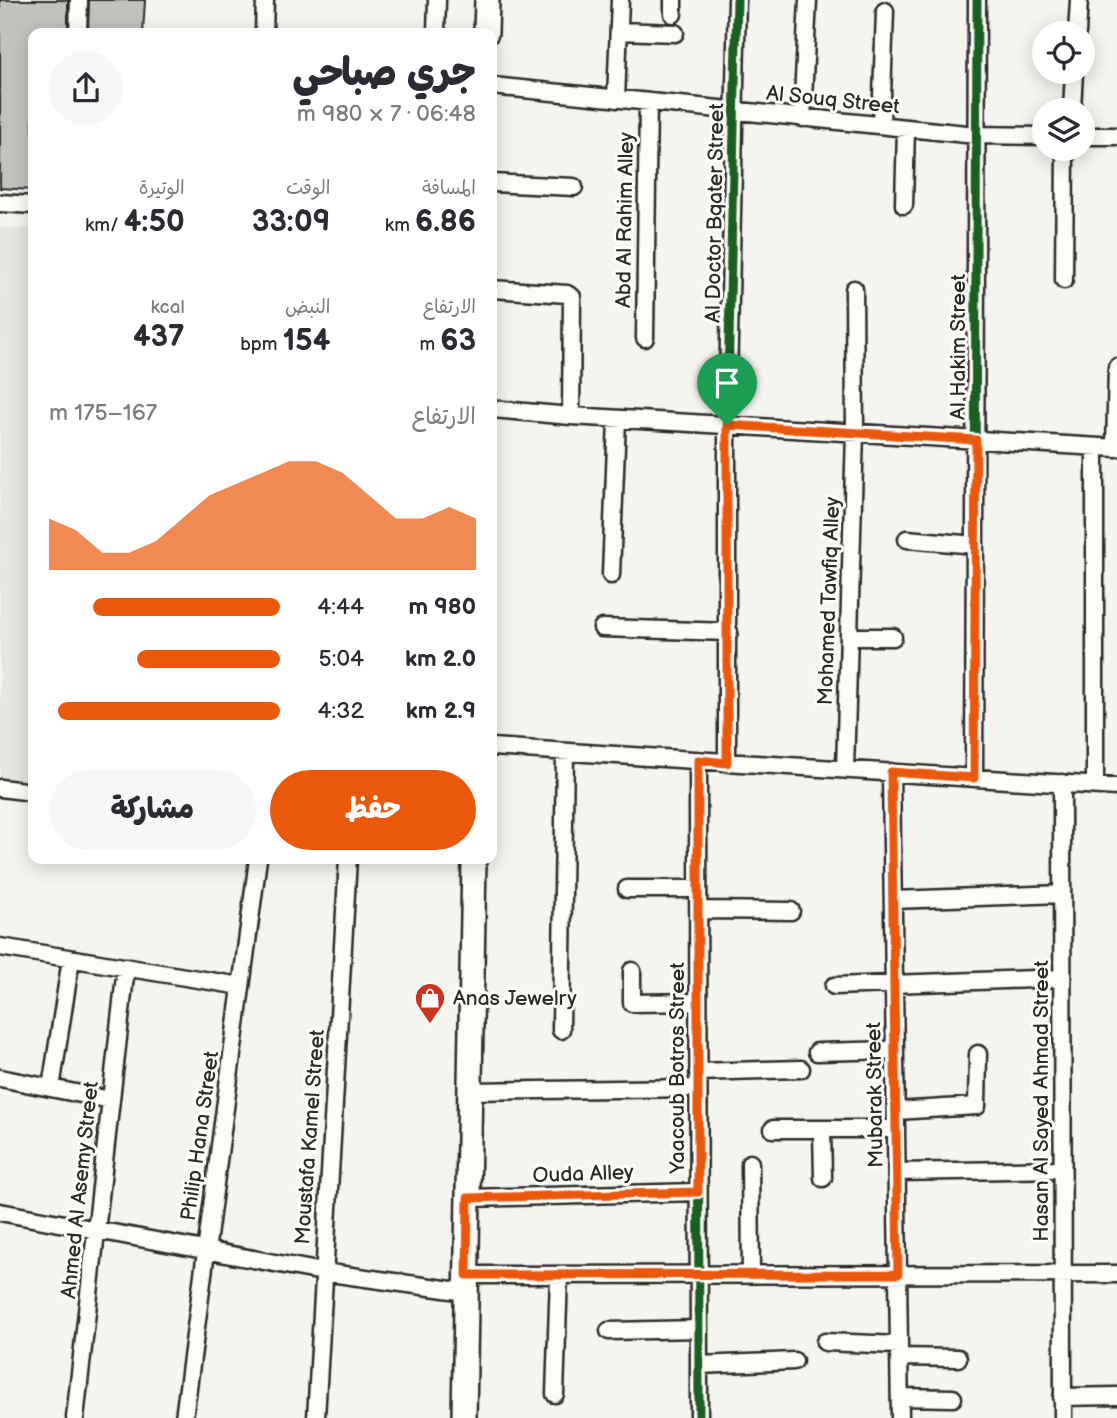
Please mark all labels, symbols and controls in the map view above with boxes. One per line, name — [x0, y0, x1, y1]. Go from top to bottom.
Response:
map controls — [1032, 21, 1095, 161]
button: locate — [1032, 21, 1095, 84]
button: share — [49, 51, 123, 125]
text: جري صباحي — [292, 51, 476, 96]
street label: Al Souq Street — [765, 81, 902, 119]
button: layers — [1032, 98, 1095, 161]
text: 06:48 · 7 × 980 m — [297, 100, 476, 128]
street label: Al Doctor Bqater Street — [701, 102, 729, 323]
street label: Abd Al Rahim Alley — [611, 131, 639, 308]
text: الوتيرة — [139, 177, 185, 200]
text: الوقت — [286, 177, 330, 200]
text: المسافة — [422, 177, 476, 200]
text: 4:50 — [124, 204, 185, 240]
text: 33:09 — [252, 204, 330, 240]
text: 6.86 — [415, 204, 476, 240]
text: /km — [85, 214, 124, 237]
text: km — [385, 214, 415, 237]
street label: Al Hakim Street — [946, 274, 971, 420]
text: kcal — [151, 296, 185, 319]
text: النبض — [285, 296, 330, 319]
text: الارتفاع — [423, 296, 476, 319]
text: 437 — [133, 319, 185, 355]
text: 154 — [283, 323, 330, 359]
text: 63 — [440, 323, 476, 359]
text: bpm — [240, 333, 283, 356]
text: m — [419, 333, 440, 356]
pin — [697, 353, 757, 425]
icon: arrive — [708, 364, 746, 402]
text: 167–175 m — [49, 399, 157, 427]
text: الارتفاع — [412, 403, 476, 431]
street label: Mohamed Tawfiq Alley — [813, 496, 845, 706]
text: 4:44 — [317, 593, 364, 621]
text: 980 m — [409, 593, 476, 621]
text: 5:04 — [319, 645, 364, 673]
text: 2.0 km — [405, 645, 476, 673]
text: 4:32 — [318, 697, 364, 725]
text: 2.9 km — [406, 697, 476, 725]
button: مشاركة — [49, 770, 256, 850]
button: حفظ — [270, 770, 476, 850]
street label: Hasan Al Sayed Ahmad Street — [1029, 960, 1054, 1242]
street label: Yaacoub Botros Street — [665, 962, 690, 1175]
shop icon: Anas Jewelry — [413, 981, 447, 1025]
place label: Anas Jewelry — [453, 986, 577, 1011]
street label: Mubarak Street — [861, 1021, 889, 1168]
street label: Moustafa Kamel Street — [290, 1028, 330, 1245]
street label: Philip Hana Street — [176, 1049, 224, 1222]
street label: Ahmed Al Asemy Street — [56, 1080, 104, 1300]
street label: Ouda Alley — [532, 1160, 634, 1188]

